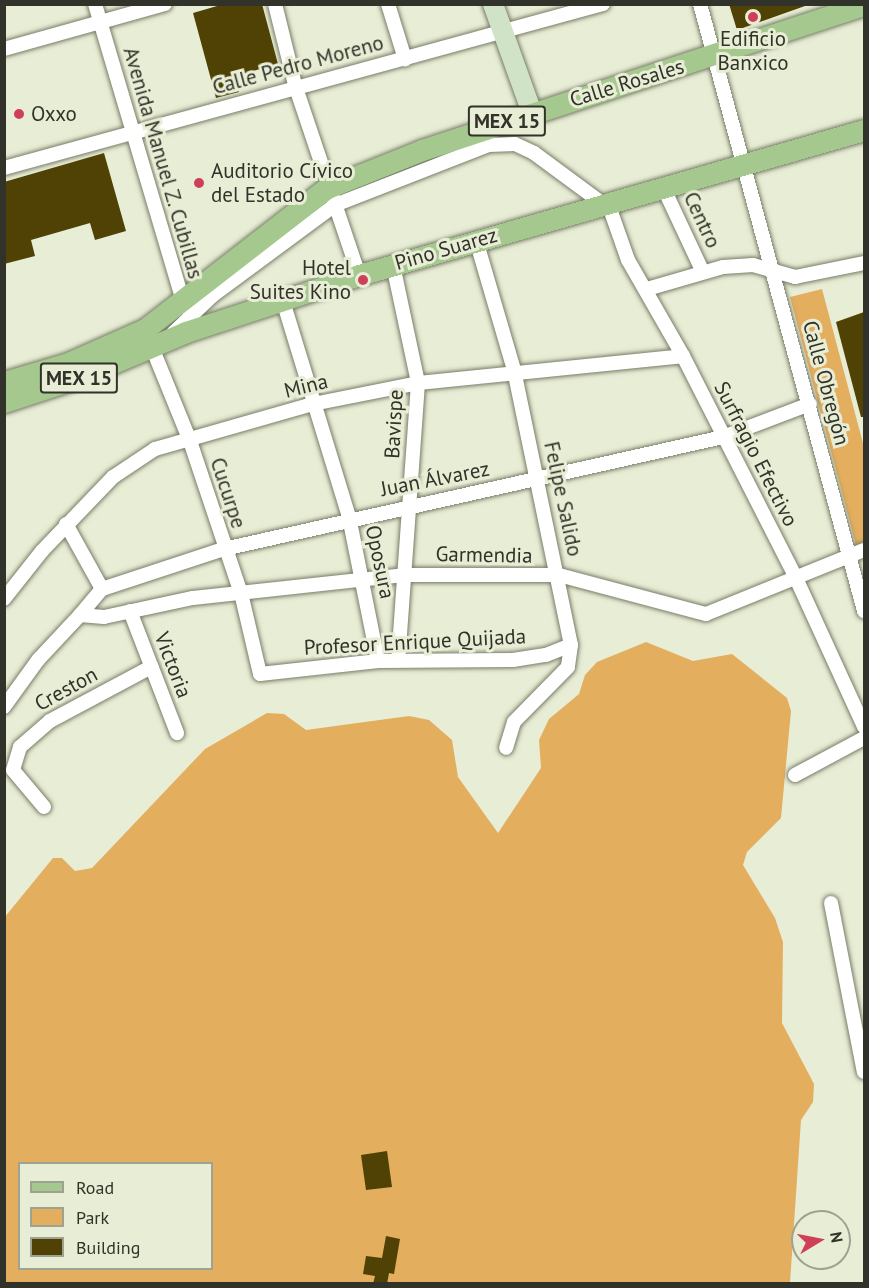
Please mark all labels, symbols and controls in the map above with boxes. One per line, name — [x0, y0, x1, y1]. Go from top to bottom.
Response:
marker: Edificio Banxico — [746, 10, 760, 24]
place label: Edificio Banxico — [718, 26, 788, 76]
street label: Calle Pedro Moreno — [210, 30, 386, 100]
street label: Avenida Manuel Z. Cubillas — [118, 43, 208, 283]
street label: Calle Rosales — [567, 54, 687, 112]
place label: Oxxo — [31, 101, 77, 127]
road number: MEX 15 — [466, 104, 548, 138]
marker: Oxxo — [12, 107, 26, 121]
place label: Auditorio Cívico del Estado — [211, 158, 353, 208]
marker: Auditorio Cívico del Estado — [192, 176, 206, 190]
street label: Centro — [678, 188, 726, 252]
street label: Pino Suarez — [392, 222, 500, 276]
place label: Hotel Suites Kino — [250, 255, 351, 305]
marker: Hotel Suites Kino — [356, 273, 370, 287]
street label: Calle Obregón — [797, 318, 855, 448]
road number: MEX 15 — [38, 361, 119, 395]
street label: Mina — [282, 368, 330, 404]
street label: Surfragio Efectivo — [709, 377, 803, 531]
street label: Bavispe — [380, 389, 408, 459]
street label: Felipe Salido — [539, 439, 587, 559]
street label: Cucurpe — [205, 454, 251, 532]
street label: Juan Álvarez — [378, 456, 492, 502]
street label: Oposura — [360, 523, 400, 601]
street label: Garmendia — [435, 542, 533, 568]
street label: Profesor Enrique Quijada — [303, 624, 527, 660]
street label: Victoria — [149, 629, 197, 701]
street label: Creston — [30, 662, 102, 716]
legend — [18, 1162, 213, 1270]
text: Road — [76, 1176, 114, 1199]
text: Park — [76, 1206, 109, 1229]
north arrow — [791, 1210, 851, 1270]
text: N — [826, 1230, 848, 1244]
text: Building — [76, 1236, 140, 1259]

